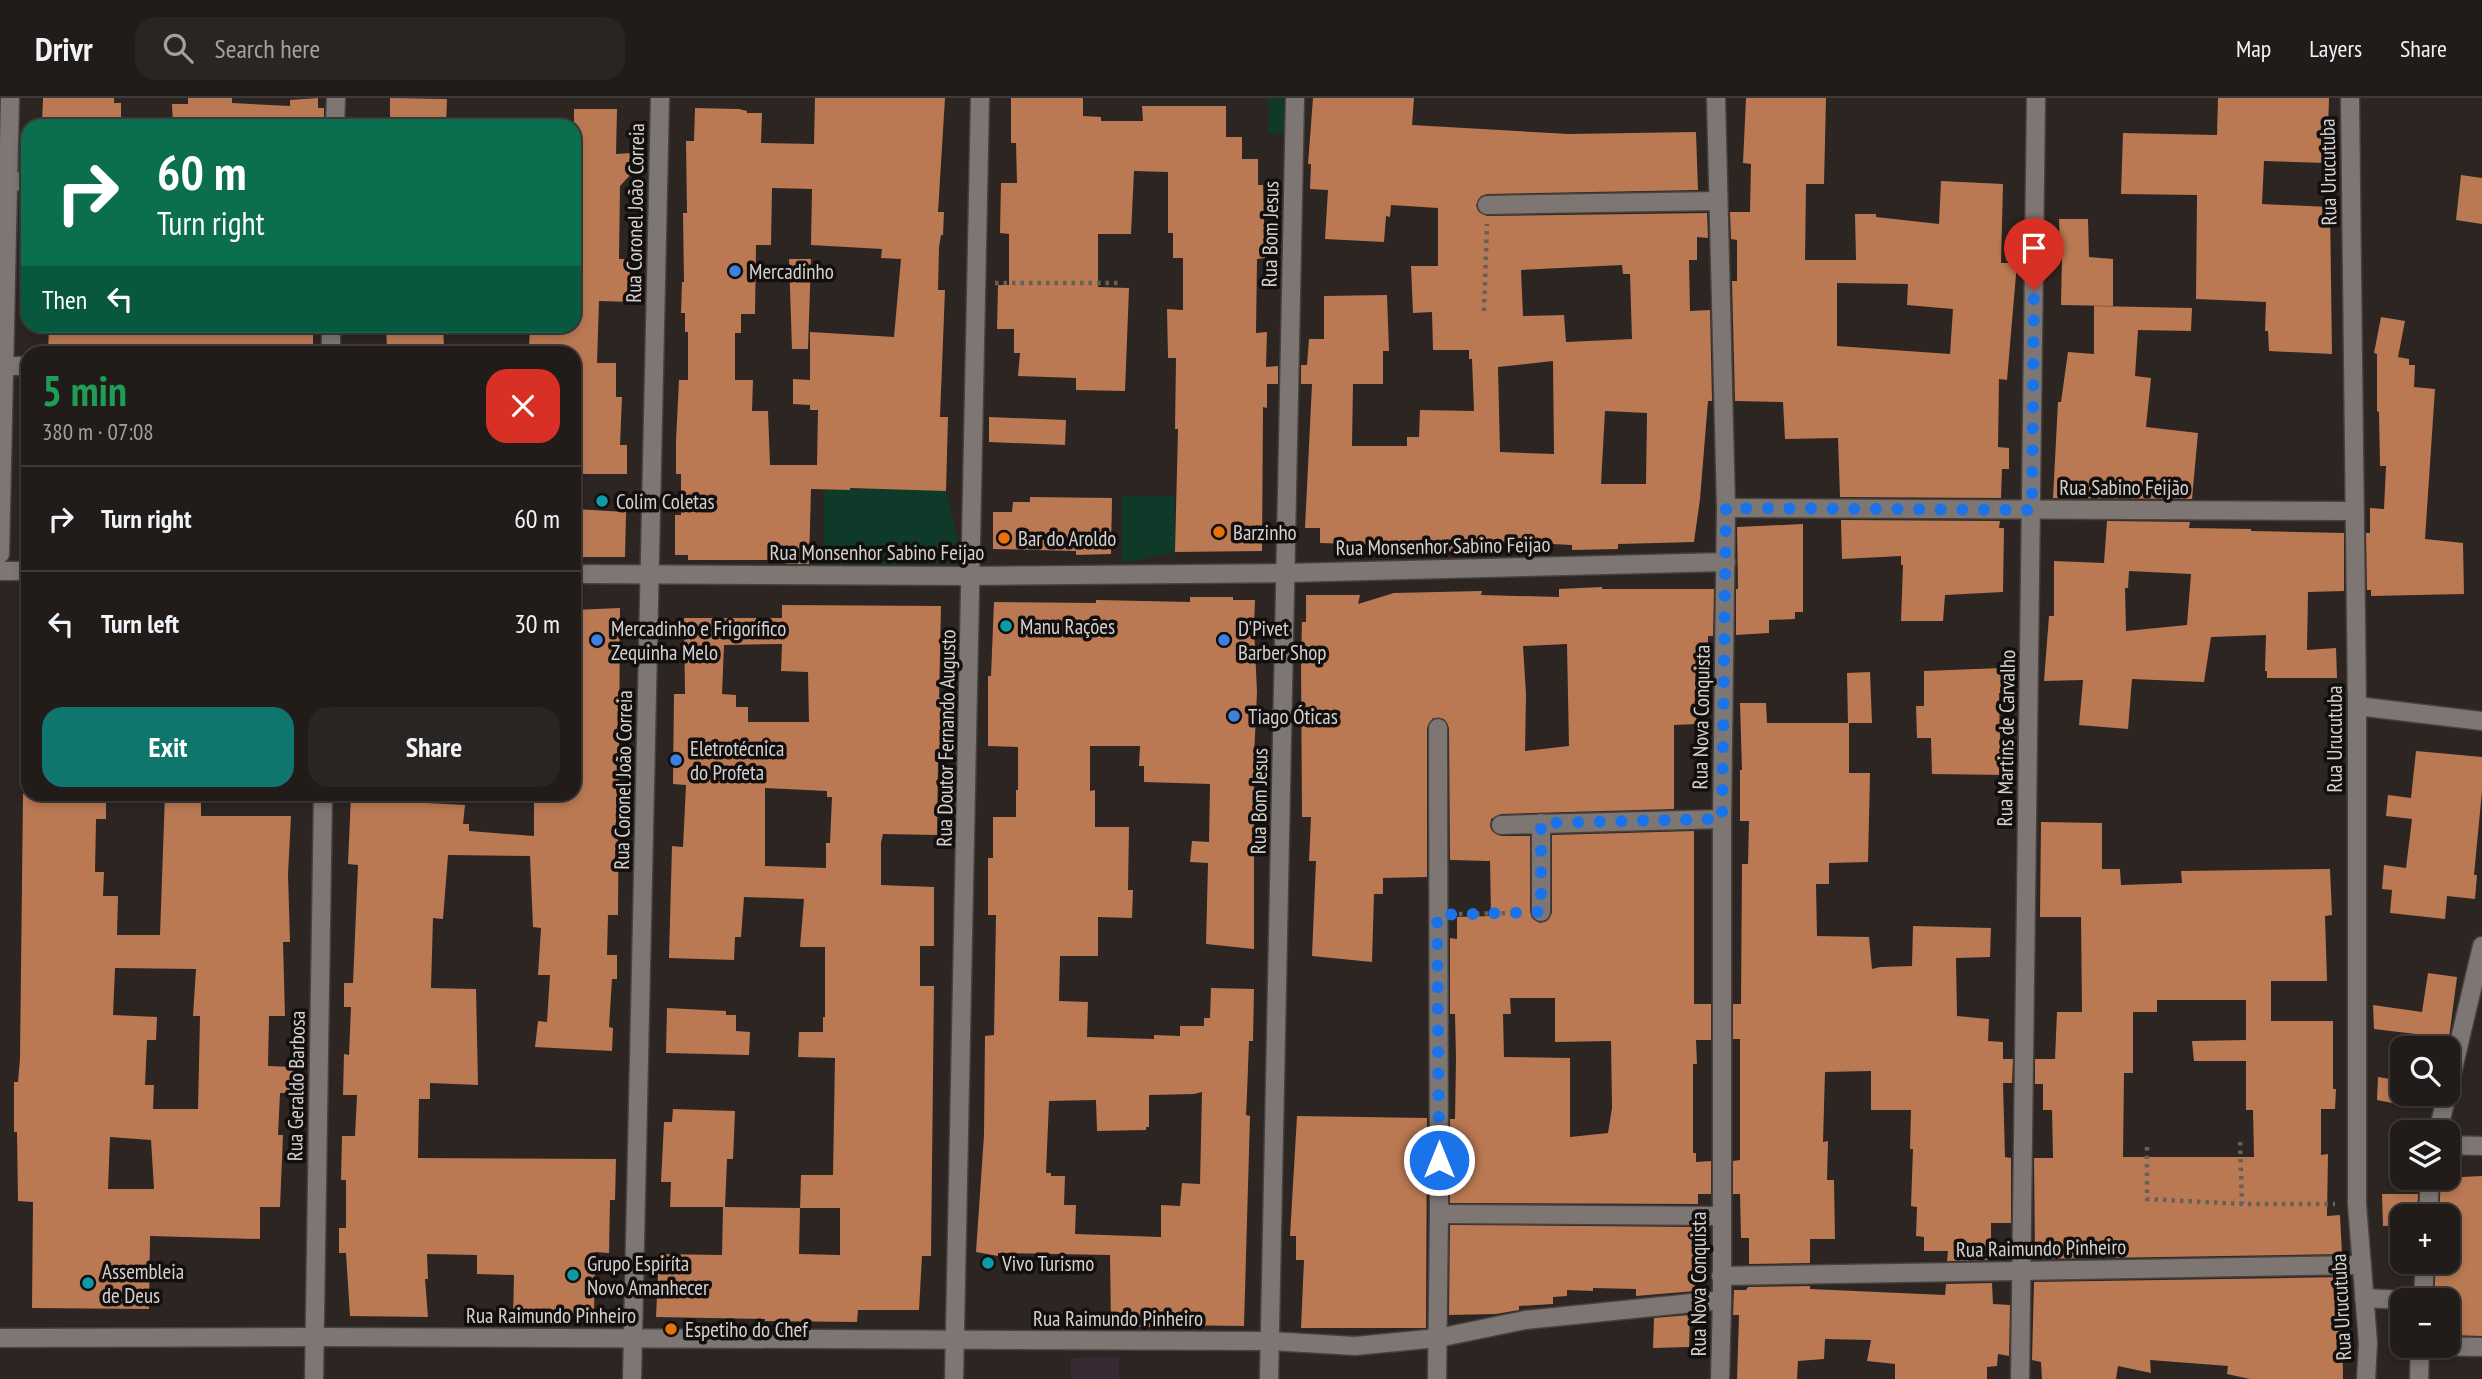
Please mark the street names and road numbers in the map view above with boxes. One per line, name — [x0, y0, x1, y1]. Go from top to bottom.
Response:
street label: Rua Urucutuba — [2314, 118, 2342, 226]
street label: Rua Coronel João Correia — [620, 123, 650, 303]
street label: Rua Bom Jesus — [1256, 181, 1284, 287]
street label: Rua Sabino Feijão — [2059, 474, 2189, 501]
street label: Rua Monsenhor Sabino Feijao — [1335, 531, 1551, 561]
street label: Rua Monsenhor Sabino Feijao — [770, 539, 984, 566]
street label: Rua Doutor Fernando Augusto — [931, 629, 961, 847]
street label: Rua Nova Conquista — [1686, 645, 1716, 789]
street label: Rua Martins de Carvalho — [1991, 649, 2021, 827]
street label: Rua Urucutuba — [2321, 686, 2348, 792]
street label: Rua Coronel João Correia — [608, 690, 638, 870]
street label: Rua Bom Jesus — [1245, 748, 1273, 854]
street label: Rua Geraldo Barbosa — [281, 1011, 311, 1161]
street label: Rua Nova Conquista — [1685, 1212, 1712, 1356]
street label: Rua Raimundo Pinheiro — [1956, 1233, 2126, 1263]
street label: Rua Urucutuba — [2325, 1253, 2357, 1361]
street label: Rua Raimundo Pinheiro — [466, 1302, 636, 1329]
street label: Rua Raimundo Pinheiro — [1033, 1305, 1203, 1332]

